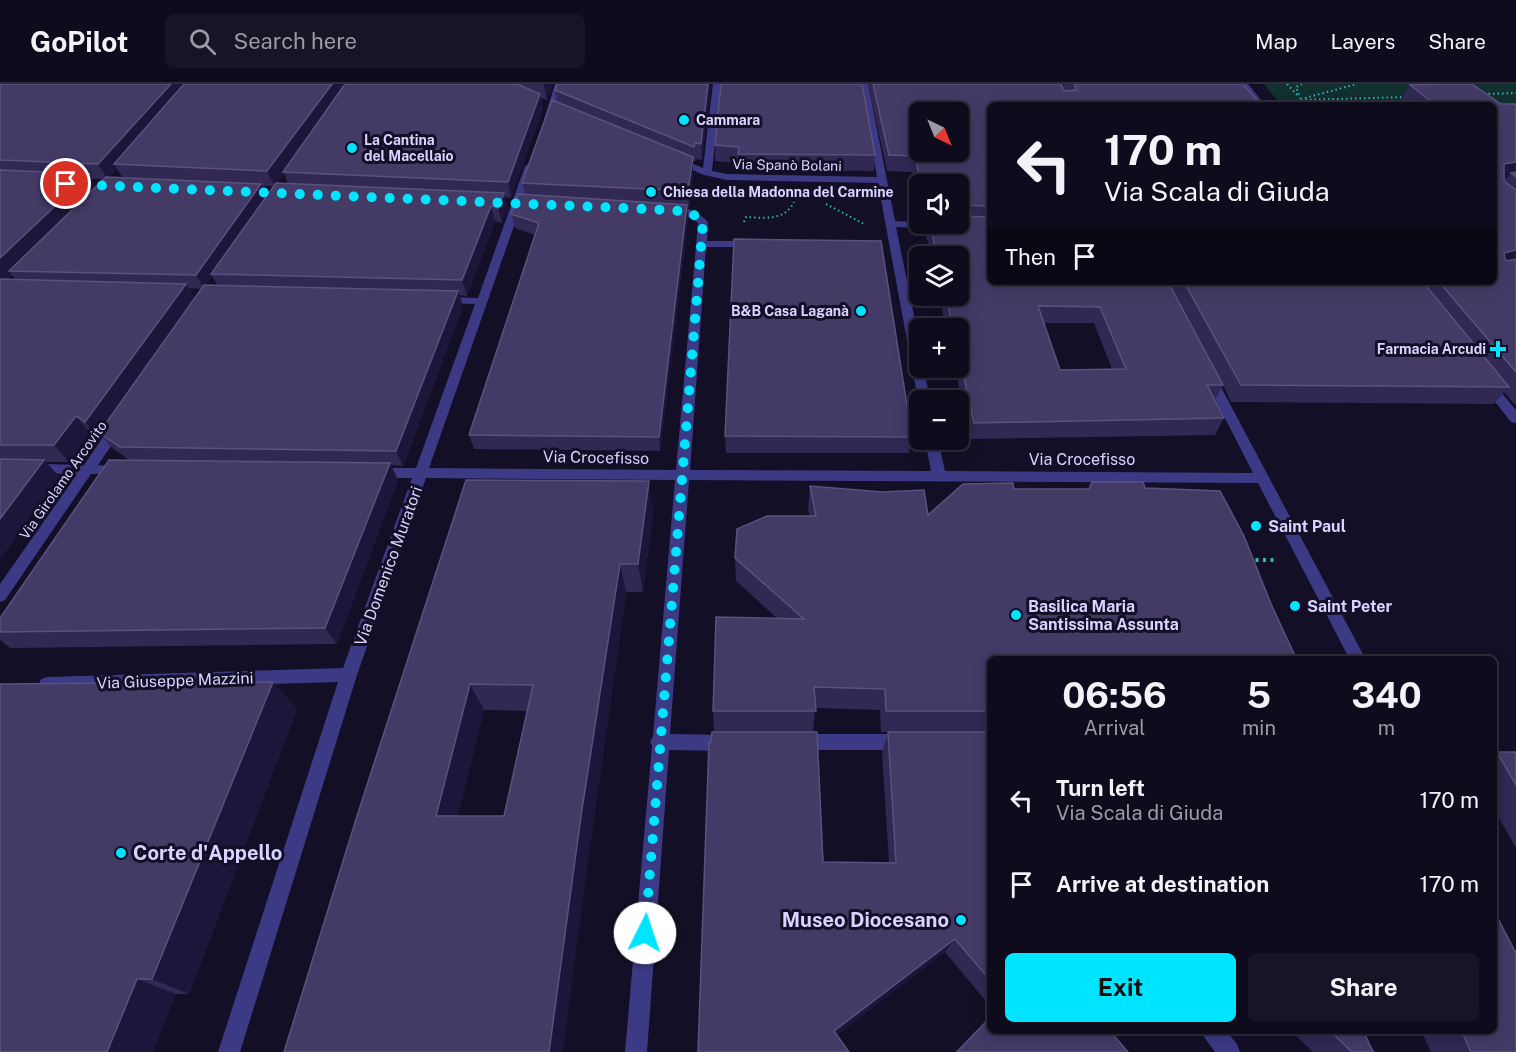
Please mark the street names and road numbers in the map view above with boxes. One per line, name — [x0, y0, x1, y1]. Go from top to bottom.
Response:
street label: Via Spanò Bolani — [732, 156, 842, 174]
street label: Via Girolamo Arcovito — [16, 418, 110, 542]
street label: Via Crocefisso — [543, 447, 649, 468]
street label: Via Crocefisso — [1029, 450, 1135, 469]
street label: Via Domenico Muratori — [351, 484, 426, 649]
street label: Via Giuseppe Mazzini — [96, 668, 254, 693]

